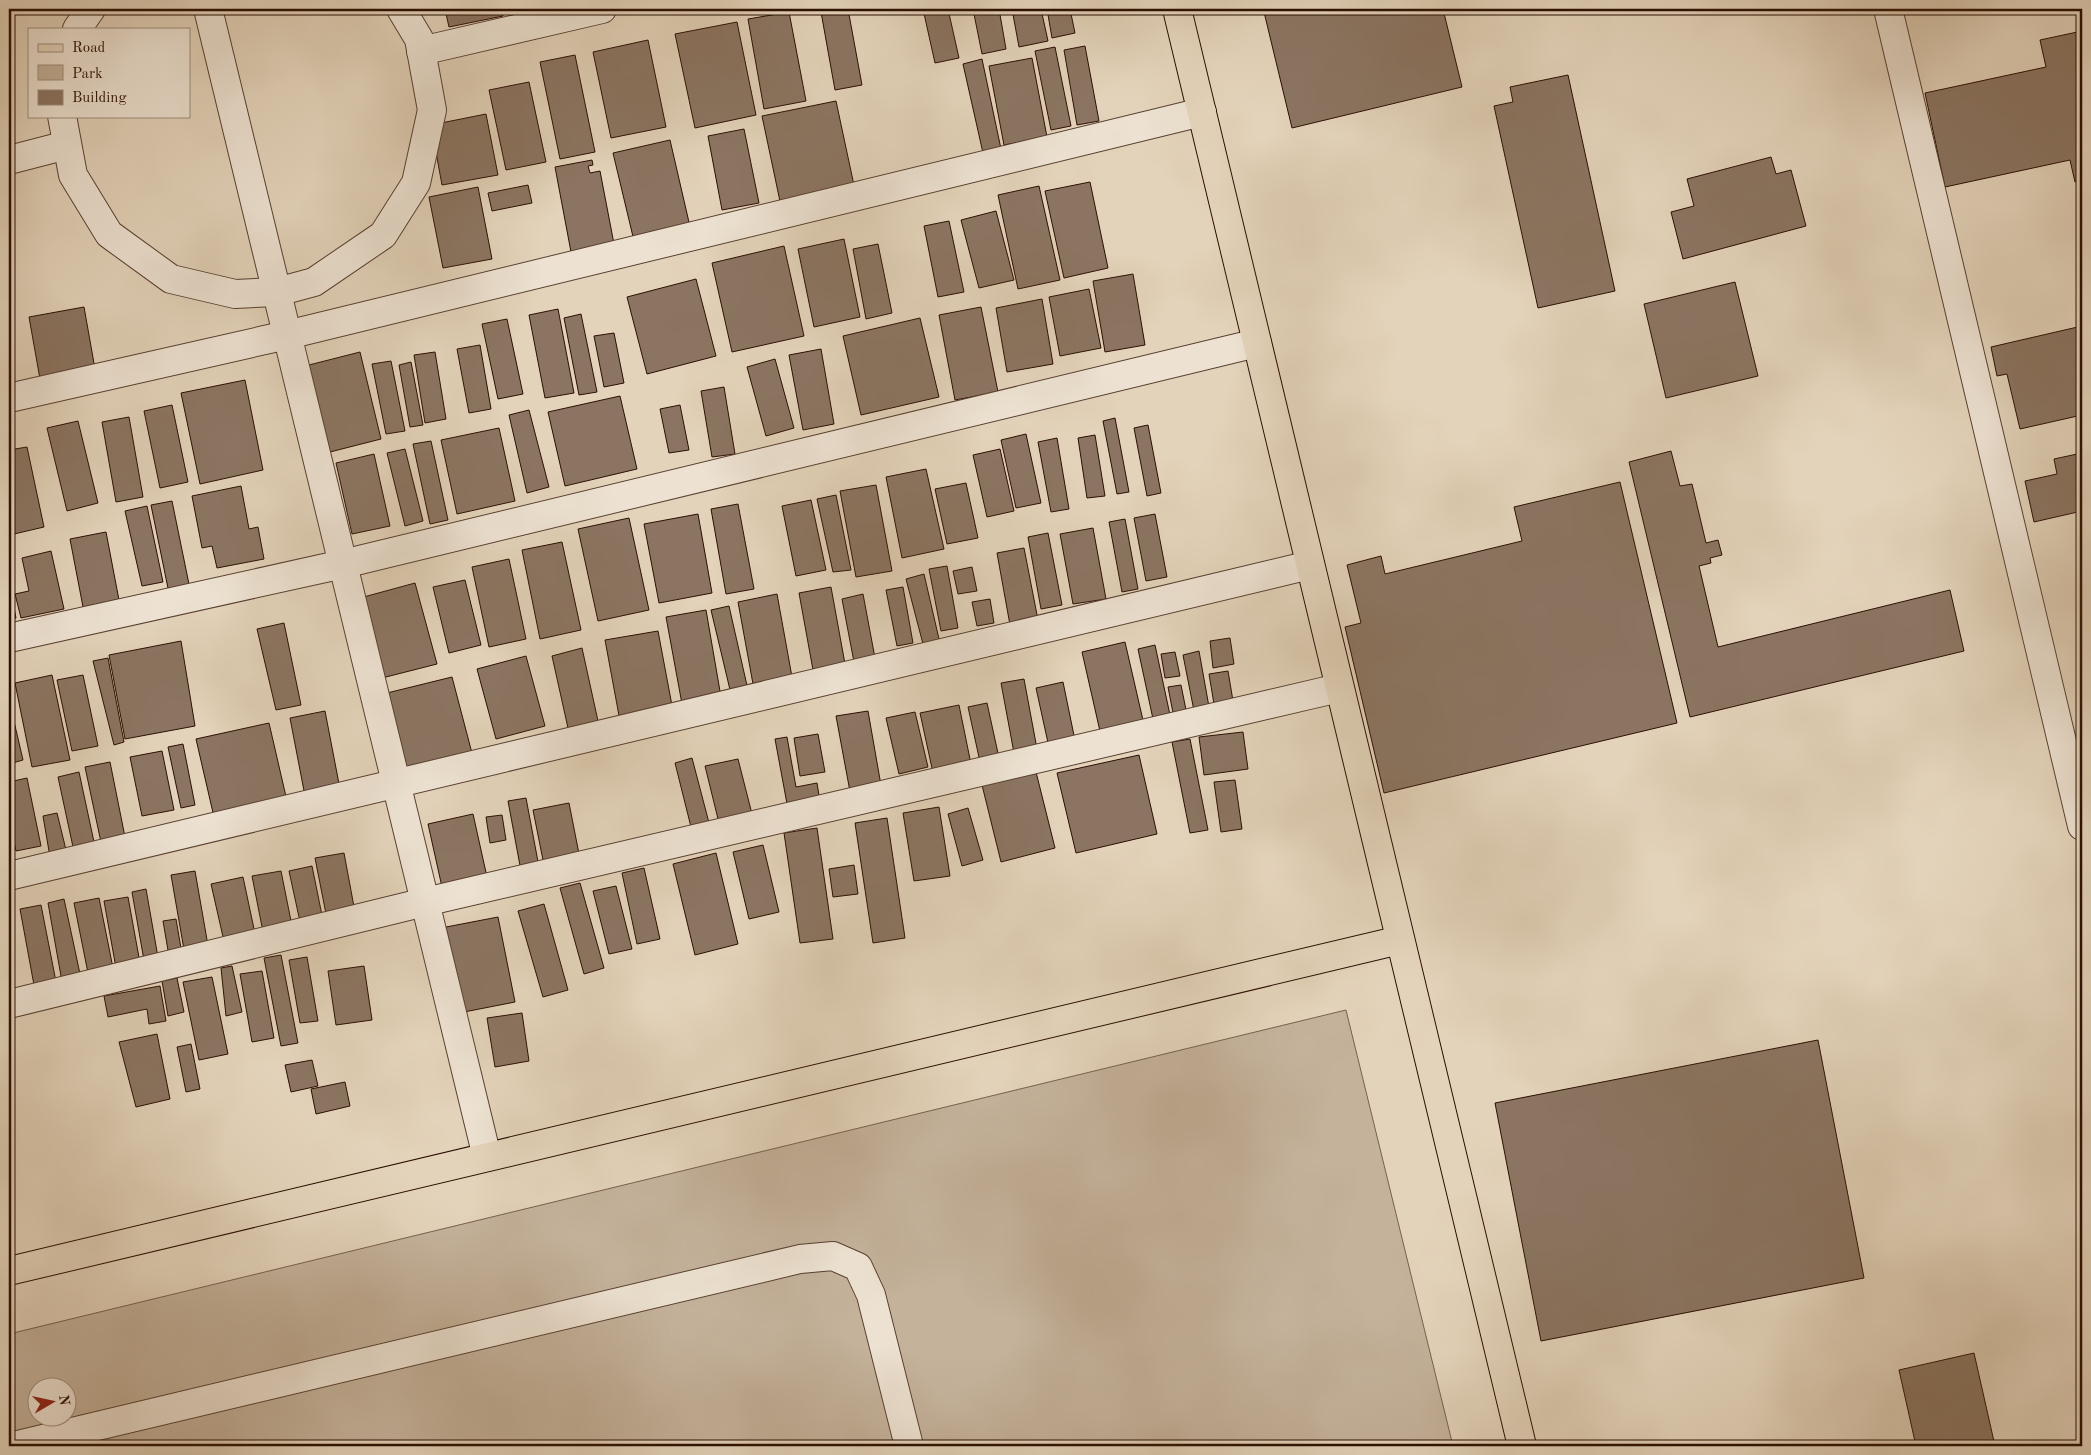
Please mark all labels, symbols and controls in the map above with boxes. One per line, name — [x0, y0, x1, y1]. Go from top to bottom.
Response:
legend — [28, 28, 190, 118]
text: Road — [72, 41, 106, 56]
text: Park — [72, 67, 103, 82]
text: Building — [72, 91, 127, 106]
north arrow — [28, 1378, 78, 1428]
text: N — [56, 1394, 72, 1407]

